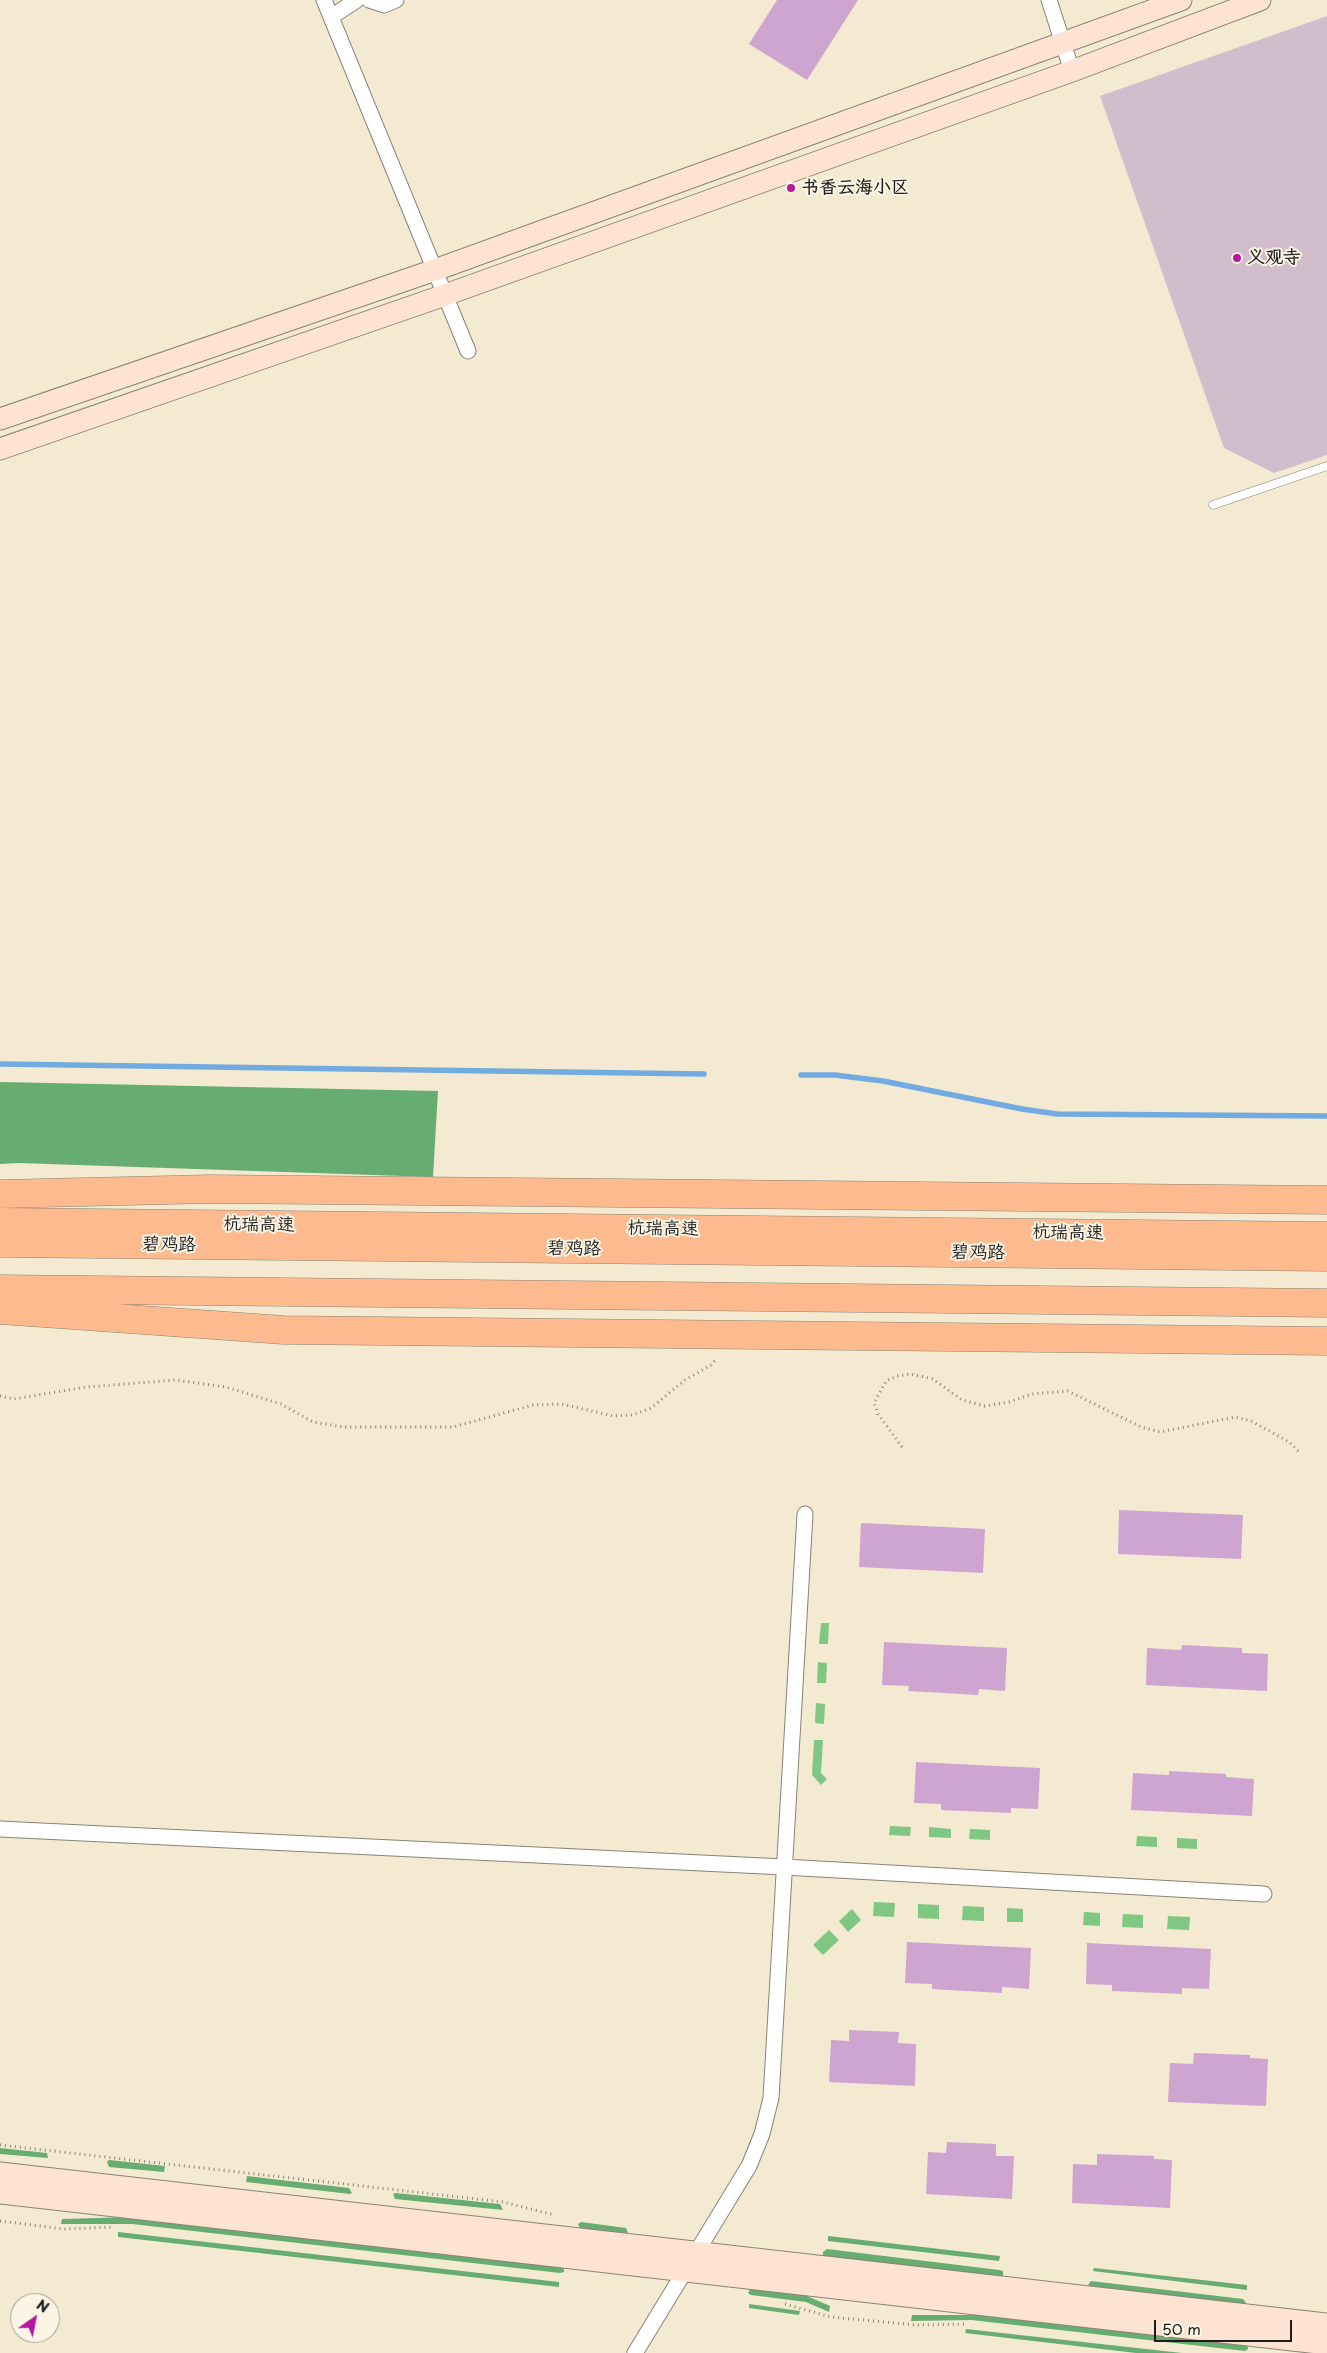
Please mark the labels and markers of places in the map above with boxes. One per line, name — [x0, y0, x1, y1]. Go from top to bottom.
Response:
place label: 书香云海小区 — [801, 177, 909, 199]
marker: 书香云海小区 — [785, 182, 797, 194]
place label: 义观寺 — [1247, 247, 1301, 269]
marker: 义观寺 — [1231, 252, 1243, 264]

